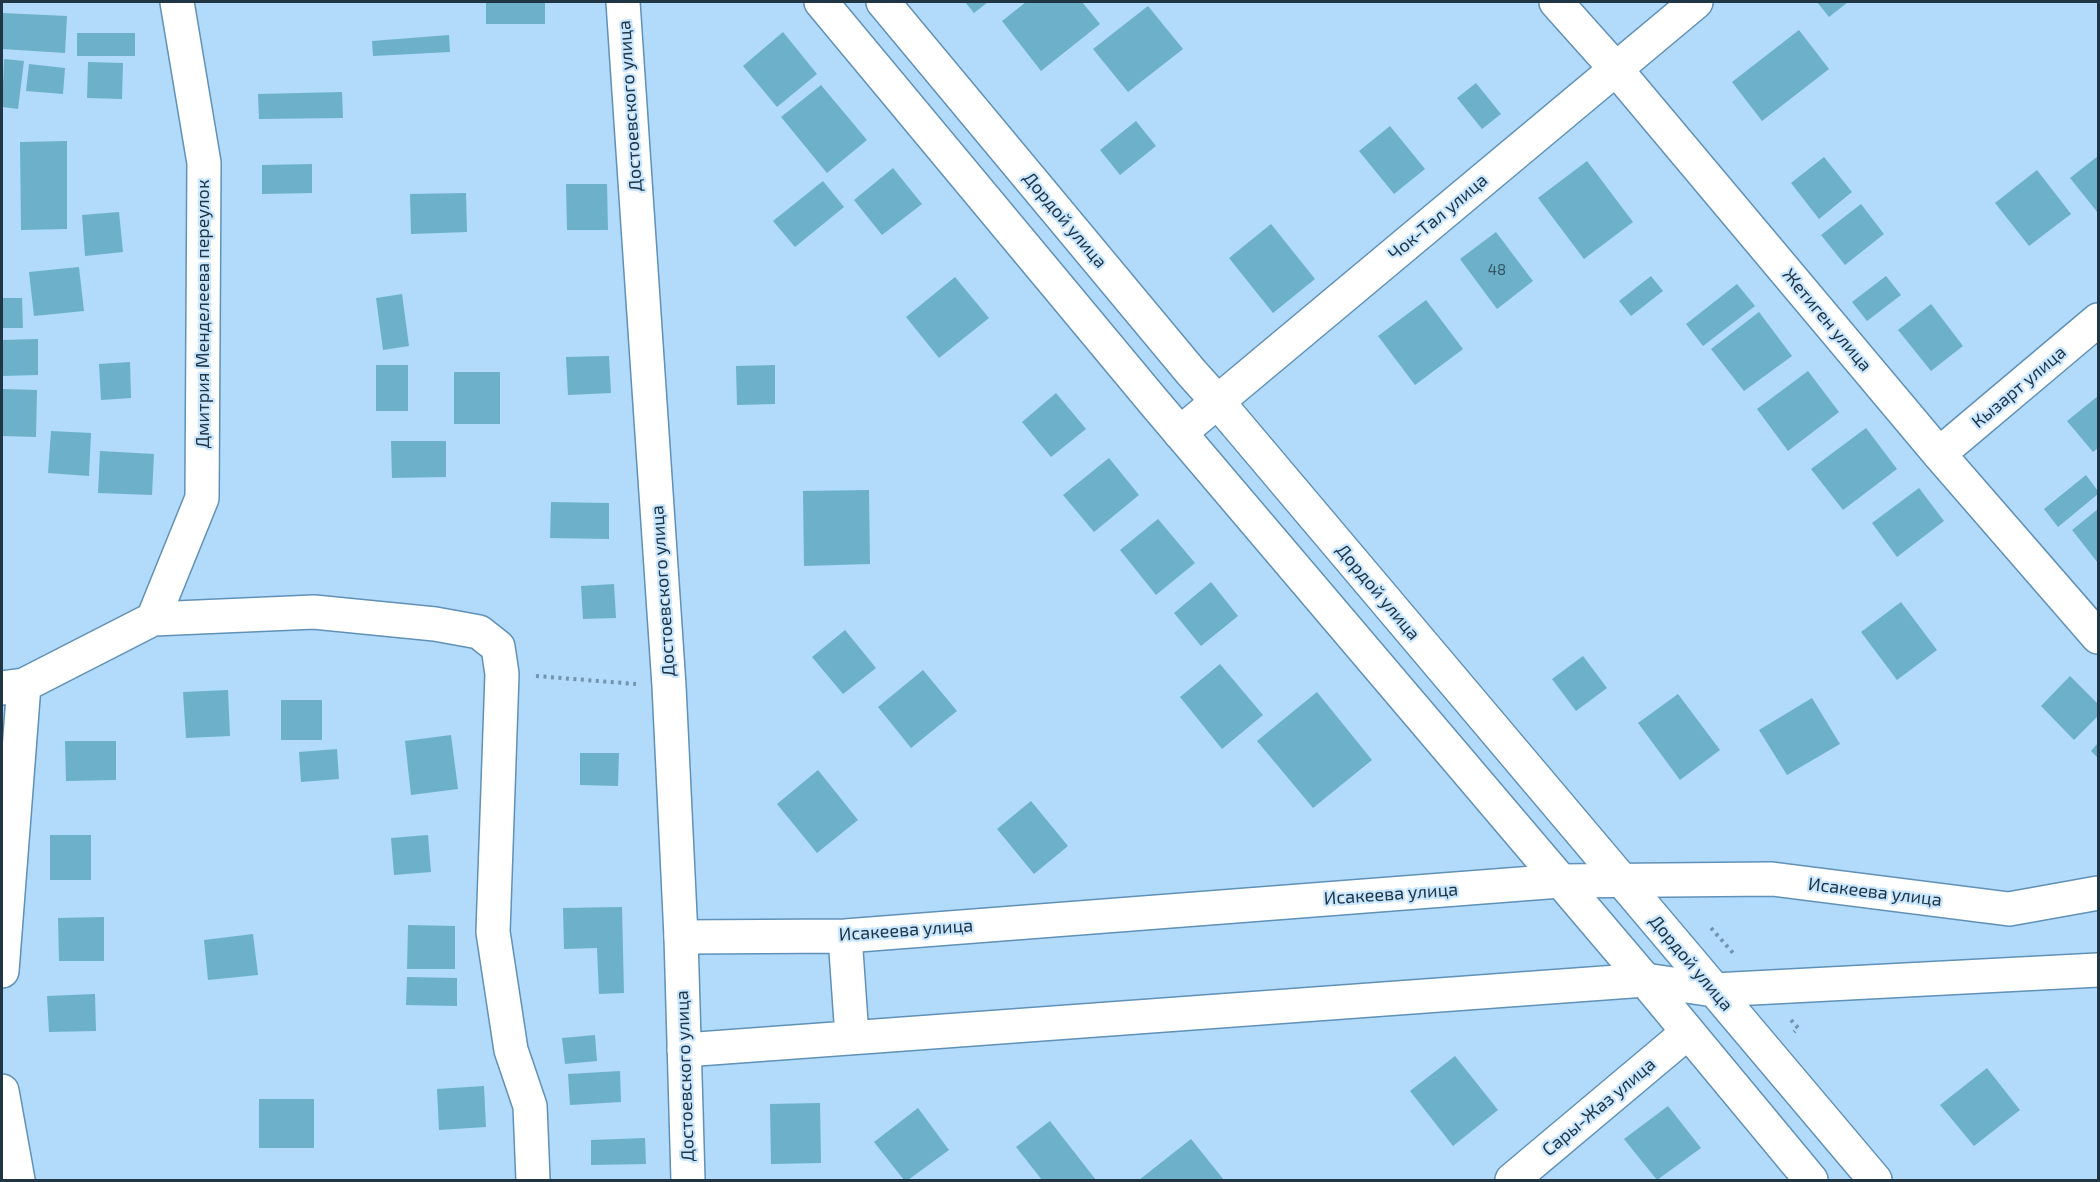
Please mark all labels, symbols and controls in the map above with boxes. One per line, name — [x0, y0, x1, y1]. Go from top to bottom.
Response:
street label: Достоевского улица — [613, 20, 647, 192]
street label: Дордой улица — [1019, 168, 1111, 272]
street label: Чок-Тал улица — [1384, 169, 1492, 265]
street label: Дмитрия Менделеева переулок — [192, 179, 214, 449]
house number: 48 — [1488, 261, 1506, 279]
street label: Жетиген улица — [1778, 264, 1876, 376]
street label: Кызарт улица — [1968, 341, 2070, 433]
street label: Достоевского улица — [646, 505, 680, 677]
street label: Дордой улица — [1332, 540, 1424, 644]
street label: Исакеева улица — [1807, 873, 1943, 911]
street label: Исакеева улица — [1323, 879, 1459, 909]
street label: Дордой улица — [1645, 911, 1737, 1015]
street label: Исакеева улица — [838, 915, 974, 945]
street label: Достоевского улица — [671, 990, 699, 1162]
street label: Сары-Жаз улица — [1538, 1053, 1660, 1161]

